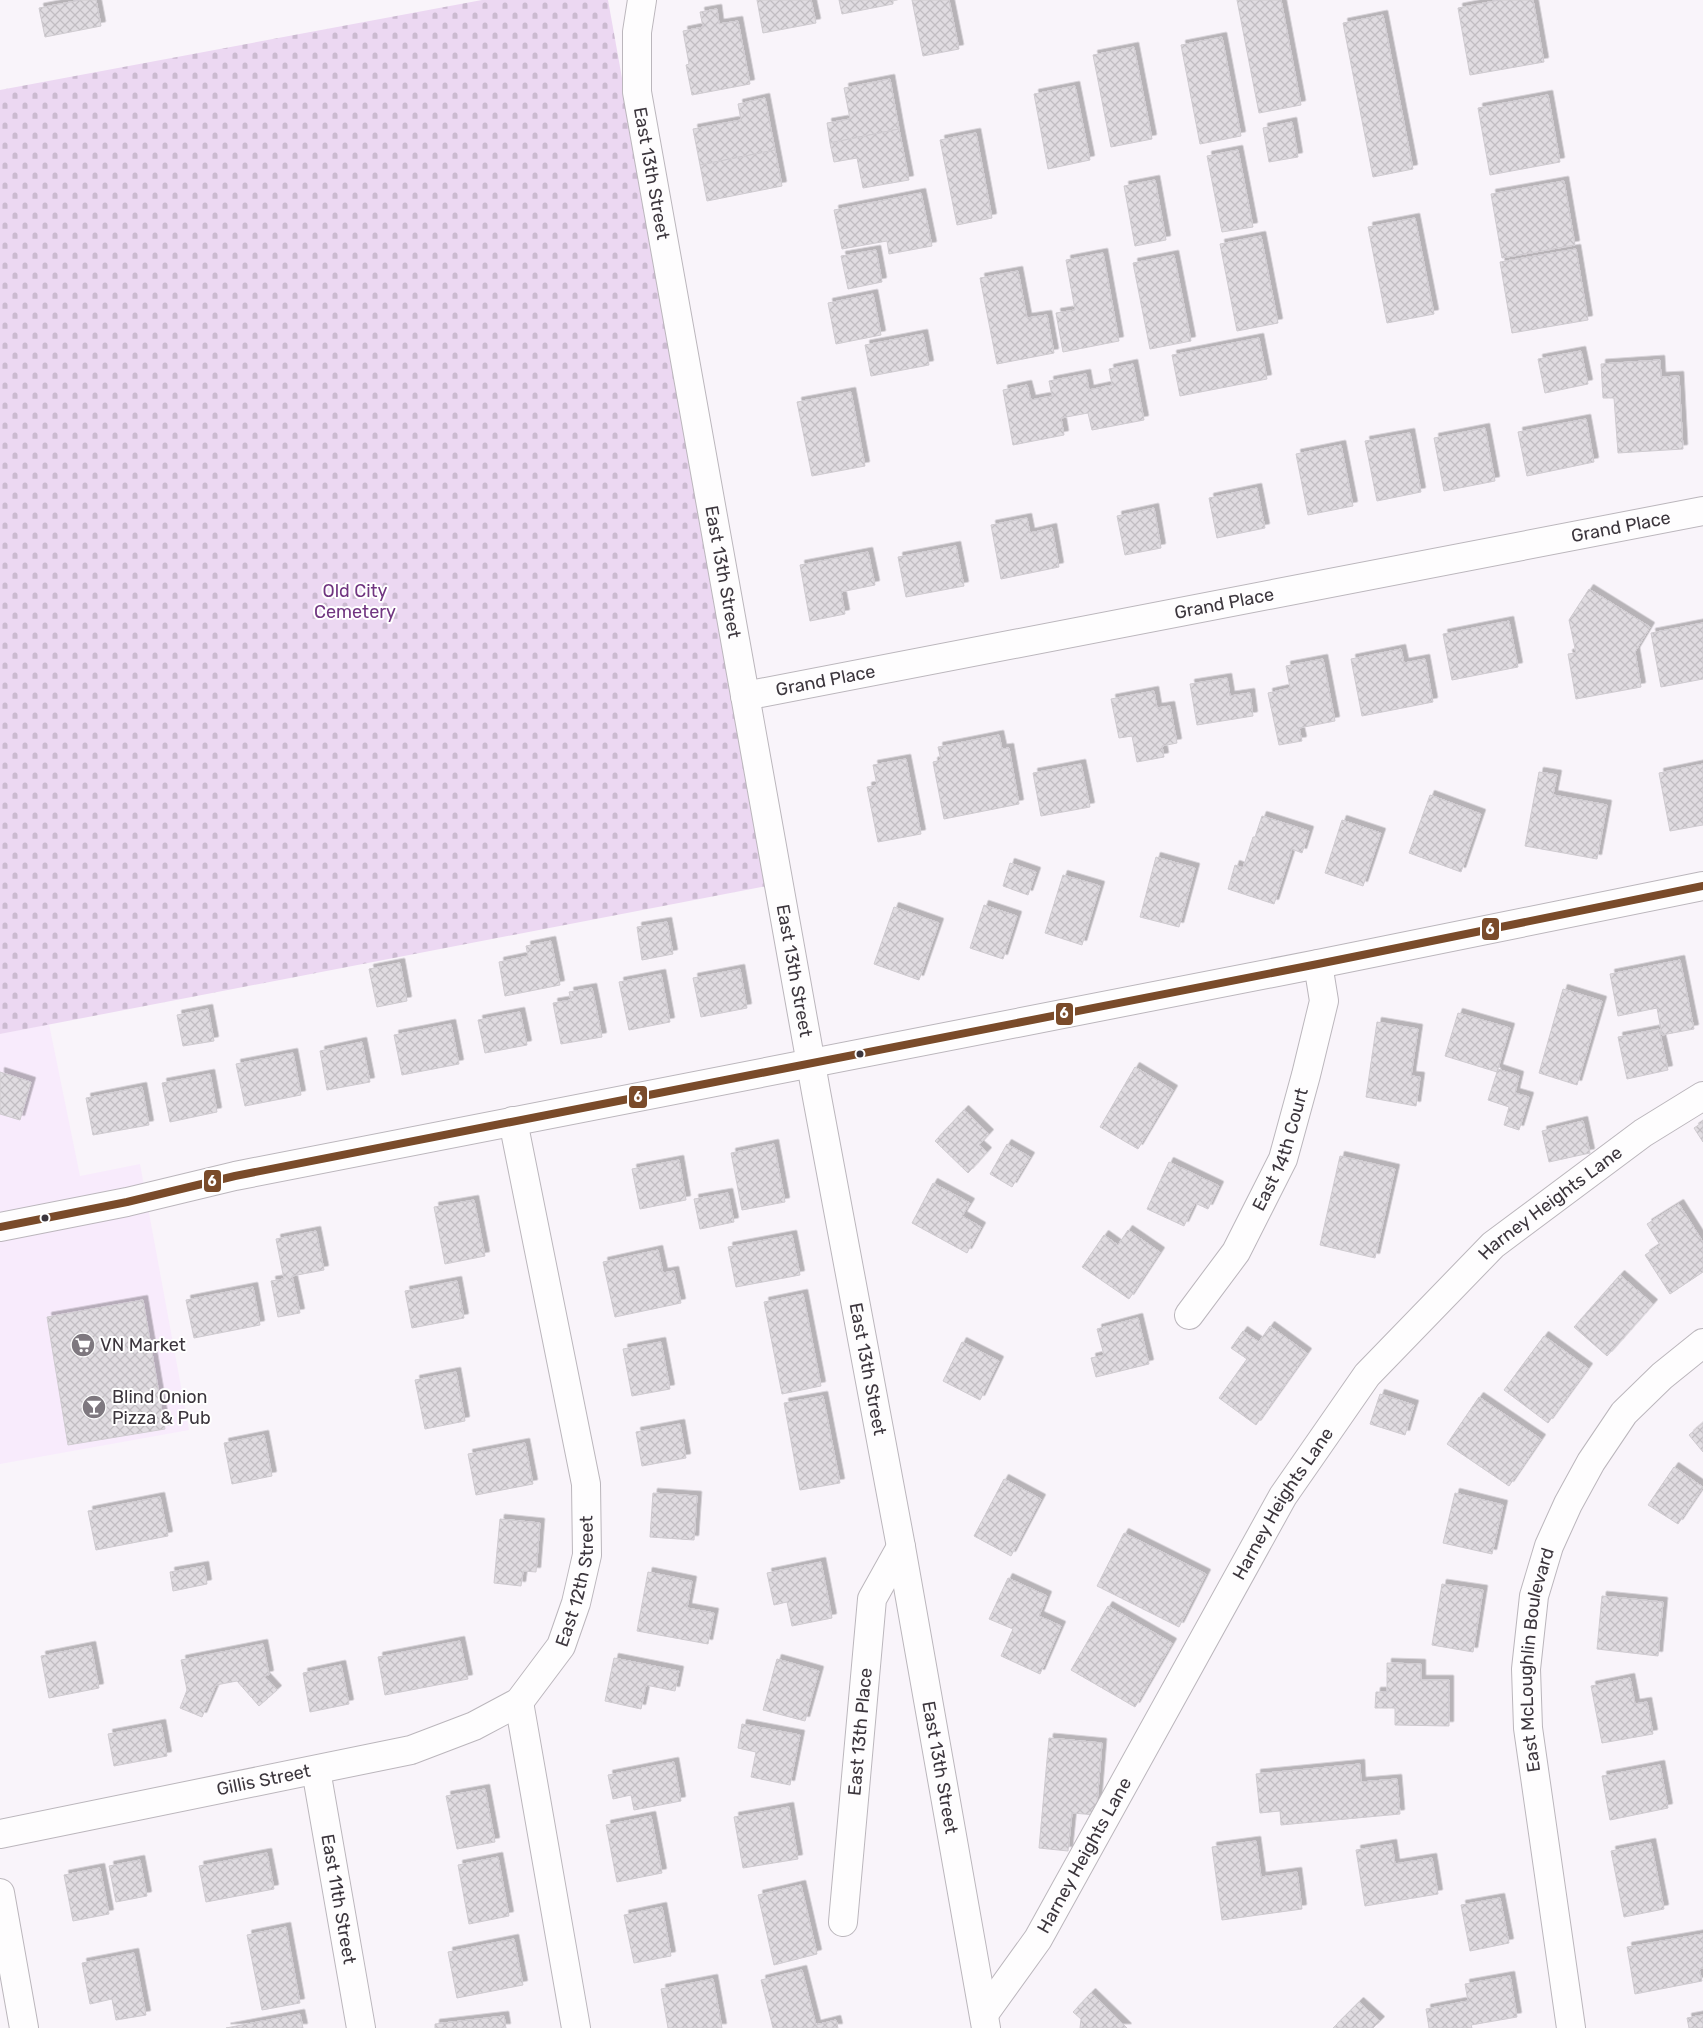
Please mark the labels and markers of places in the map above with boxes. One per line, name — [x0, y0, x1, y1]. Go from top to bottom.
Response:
unlabelled marker — [855, 1049, 865, 1059]
unlabelled marker — [40, 1213, 50, 1223]
supermarket icon: VN Market — [70, 1332, 96, 1358]
place label: VN Market — [100, 1334, 186, 1356]
place label: Blind Onion Pizza & Pub — [112, 1386, 211, 1429]
bar icon: Blind Onion Pizza & Pub — [81, 1394, 107, 1420]

